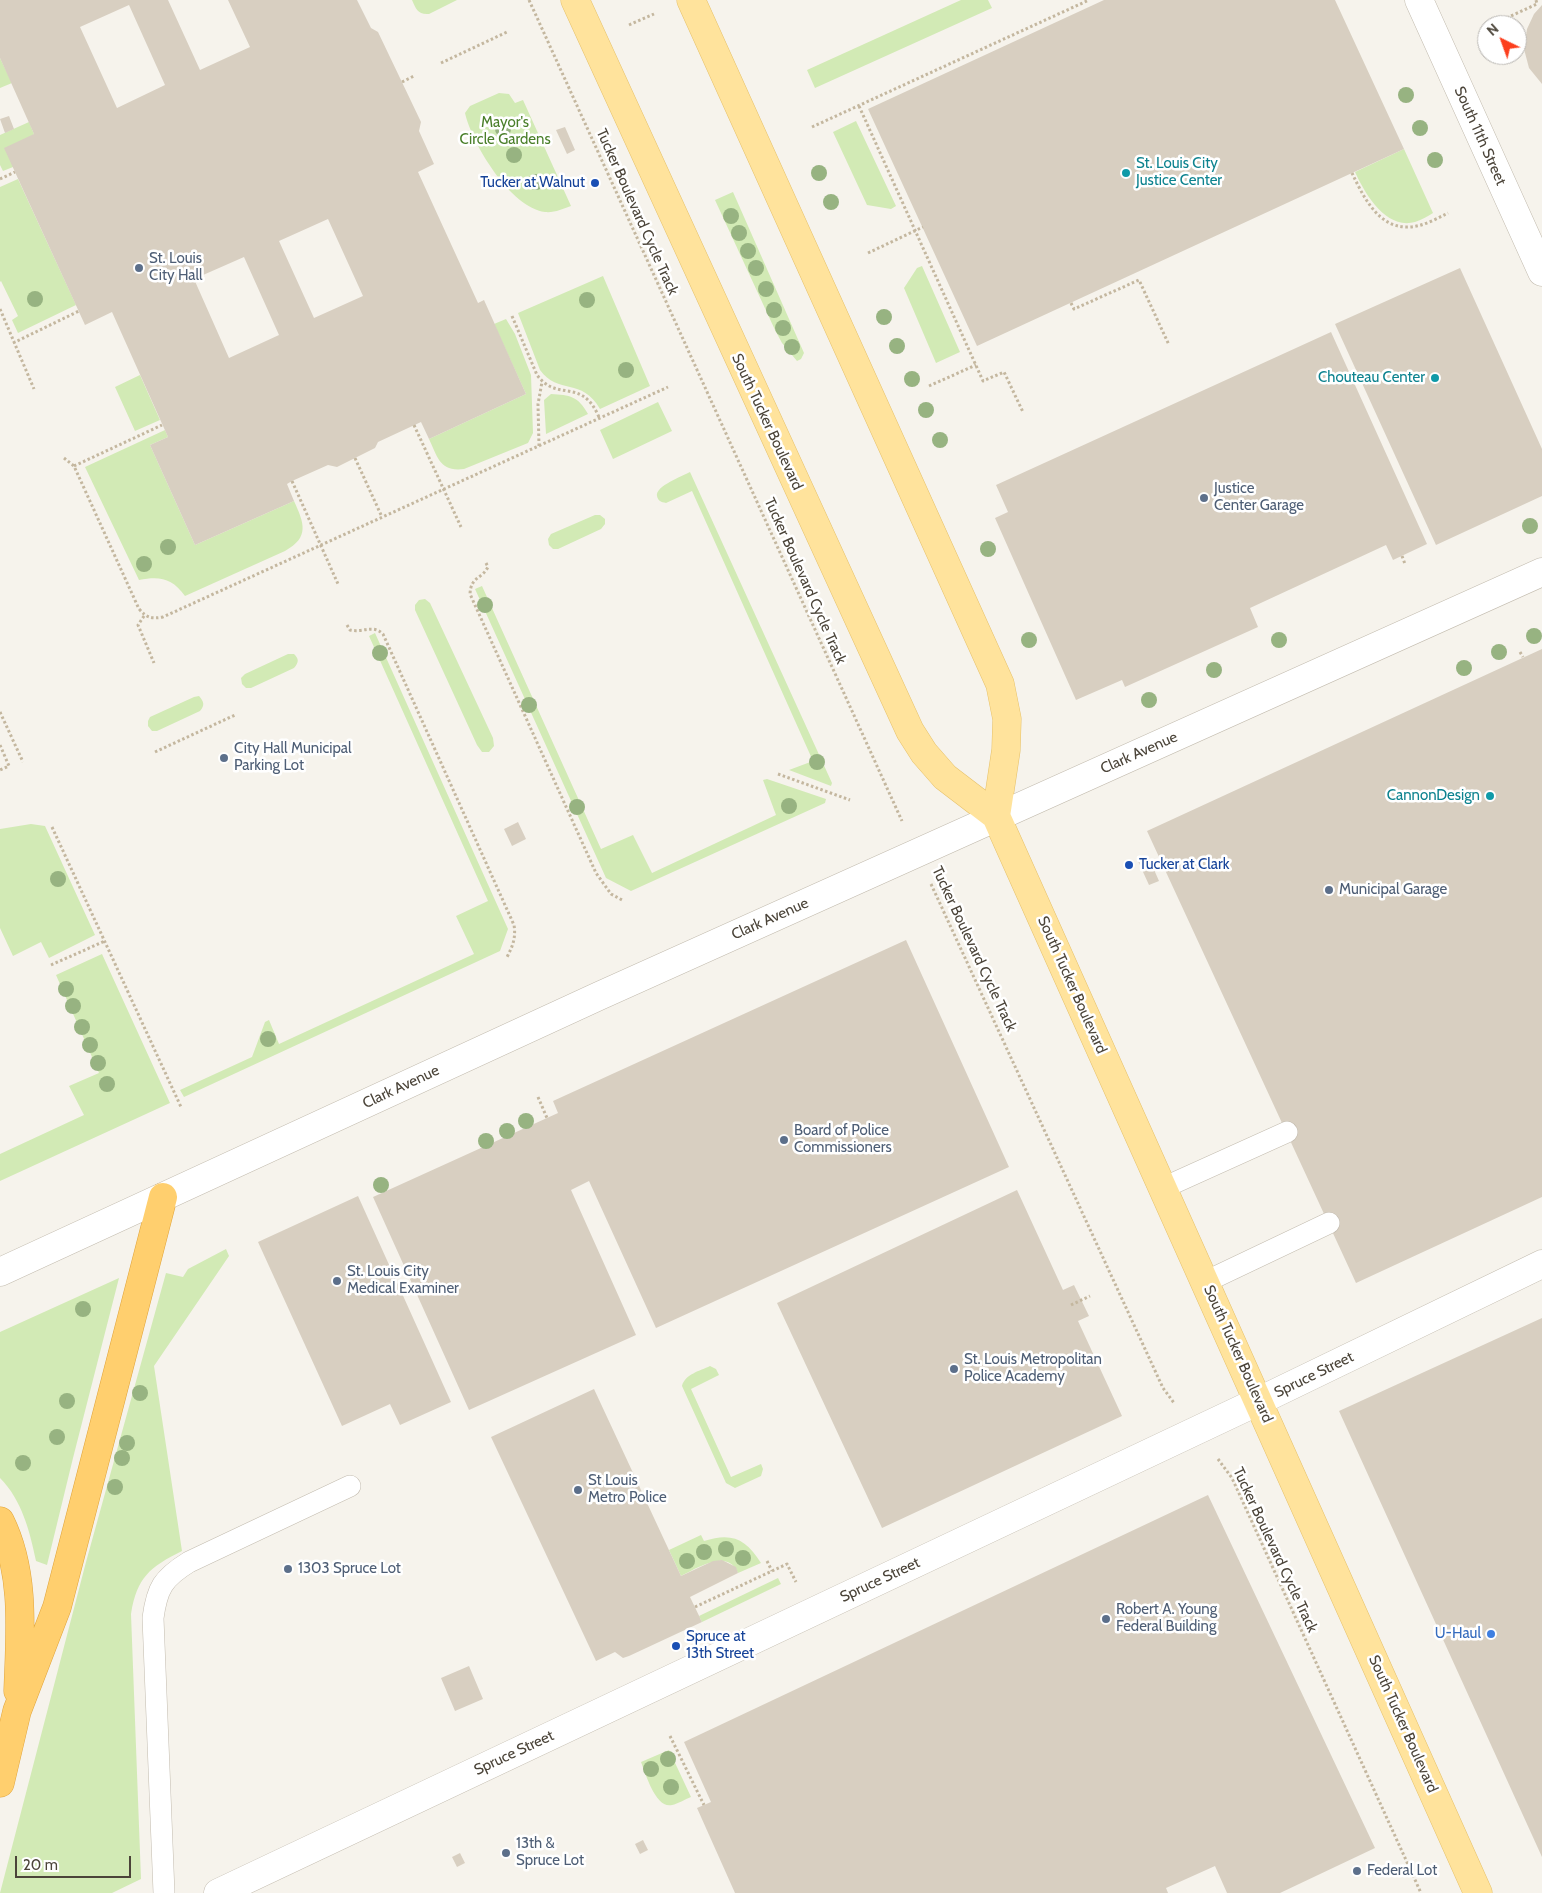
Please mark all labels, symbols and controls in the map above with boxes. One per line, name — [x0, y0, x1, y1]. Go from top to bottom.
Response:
north arrow — [1477, 15, 1527, 65]
text: N — [1483, 20, 1502, 40]
street label: South 11th Street — [1450, 84, 1510, 188]
park label: Mayor's Circle Gardens — [459, 114, 551, 149]
street label: Tucker Boulevard Cycle Track — [592, 126, 682, 298]
place label: St. Louis City Justice Center — [1136, 155, 1222, 190]
marker: St. Louis City Justice Center — [1120, 167, 1132, 179]
place label: Tucker at Walnut — [480, 174, 585, 192]
marker: Tucker at Walnut — [589, 177, 601, 189]
place label: St. Louis City Hall — [149, 250, 203, 285]
marker: St. Louis City Hall — [133, 262, 145, 274]
street label: South Tucker Boulevard — [727, 351, 807, 493]
place label: Chouteau Center — [1318, 369, 1425, 387]
marker: Chouteau Center — [1429, 372, 1441, 384]
place label: Justice Center Garage — [1214, 480, 1304, 515]
marker: Justice Center Garage — [1198, 492, 1210, 504]
street label: Tucker Boulevard Cycle Track — [760, 495, 850, 667]
street label: Clark Avenue — [1098, 728, 1180, 778]
place label: City Hall Municipal Parking Lot — [234, 740, 351, 775]
marker: City Hall Municipal Parking Lot — [218, 752, 230, 764]
place label: CannonDesign — [1387, 787, 1480, 805]
marker: CannonDesign — [1484, 790, 1496, 802]
place label: Tucker at Clark — [1139, 856, 1229, 874]
marker: Tucker at Clark — [1123, 859, 1135, 871]
street label: Tucker Boulevard Cycle Track — [928, 863, 1020, 1035]
place label: Municipal Garage — [1339, 881, 1447, 899]
marker: Municipal Garage — [1323, 884, 1335, 896]
street label: Clark Avenue — [729, 894, 811, 944]
street label: South Tucker Boulevard — [1034, 914, 1110, 1056]
street label: Clark Avenue — [360, 1061, 442, 1113]
place label: Board of Police Commissioners — [794, 1122, 892, 1157]
marker: Board of Police Commissioners — [778, 1134, 790, 1146]
place label: St. Louis City Medical Examiner — [347, 1263, 459, 1298]
marker: St. Louis City Medical Examiner — [331, 1275, 343, 1287]
street label: South Tucker Boulevard — [1200, 1283, 1276, 1425]
street label: Spruce Street — [1271, 1348, 1357, 1402]
place label: St. Louis Metropolitan Police Academy — [964, 1351, 1102, 1386]
marker: St. Louis Metropolitan Police Academy — [948, 1363, 960, 1375]
street label: Tucker Boulevard Cycle Track — [1229, 1464, 1321, 1636]
place label: St Louis Metro Police — [588, 1472, 667, 1507]
marker: St Louis Metro Police — [572, 1484, 584, 1496]
street label: Spruce Street — [837, 1554, 923, 1606]
place label: 1303 Spruce Lot — [298, 1560, 401, 1578]
marker: 1303 Spruce Lot — [282, 1563, 294, 1575]
place label: Robert A. Young Federal Building — [1116, 1601, 1217, 1636]
marker: Robert A. Young Federal Building — [1100, 1613, 1112, 1625]
place label: U-Haul — [1435, 1625, 1481, 1643]
place label: Spruce at 13th Street — [686, 1628, 754, 1663]
marker: U-Haul — [1485, 1628, 1497, 1640]
marker: Spruce at 13th Street — [670, 1640, 682, 1652]
street label: South Tucker Boulevard — [1365, 1653, 1441, 1795]
street label: Spruce Street — [471, 1727, 557, 1779]
place label: 13th & Spruce Lot — [516, 1835, 584, 1870]
scale bar — [18, 1846, 134, 1878]
marker: 13th & Spruce Lot — [500, 1847, 512, 1859]
text: 20 m — [23, 1856, 58, 1874]
place label: Federal Lot — [1367, 1862, 1437, 1880]
marker: Federal Lot — [1351, 1865, 1363, 1877]

